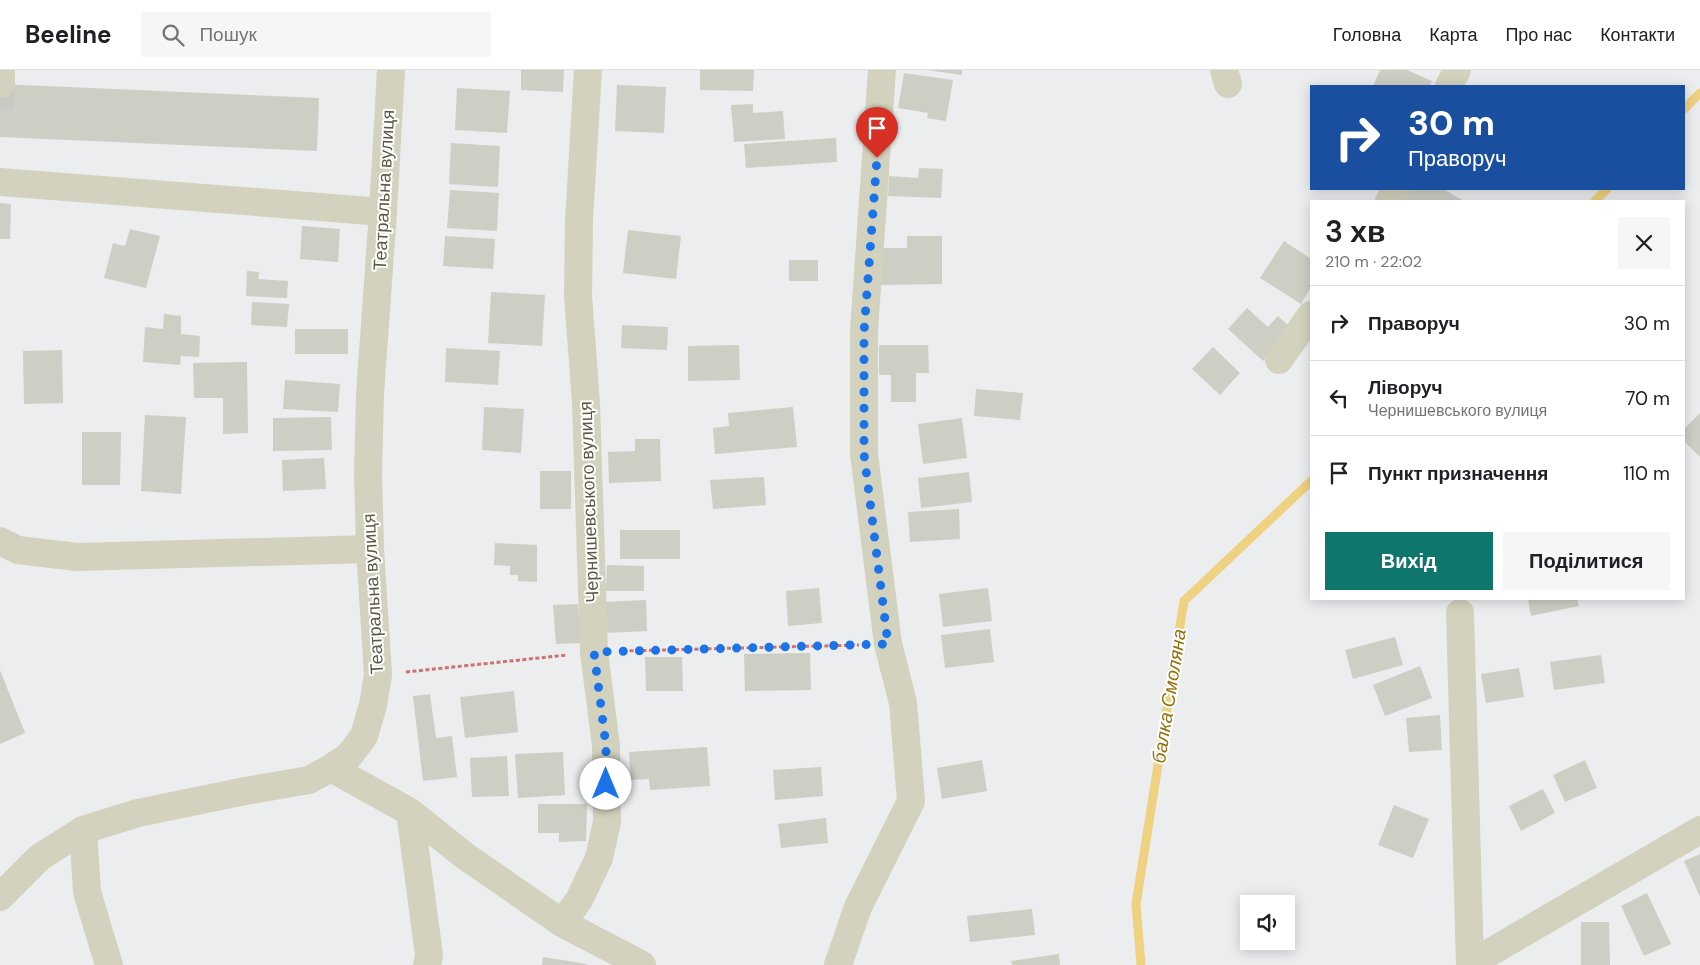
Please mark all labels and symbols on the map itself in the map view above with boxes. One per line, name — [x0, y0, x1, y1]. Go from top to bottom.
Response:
pin — [856, 107, 898, 158]
street label: Театральна вулиця — [368, 109, 400, 271]
street label: Чернишевського вулиця — [573, 401, 605, 603]
street label: Театральна вулиця — [357, 513, 389, 675]
water label: балка Смоляна — [1146, 627, 1192, 765]
position arrow — [579, 757, 631, 809]

